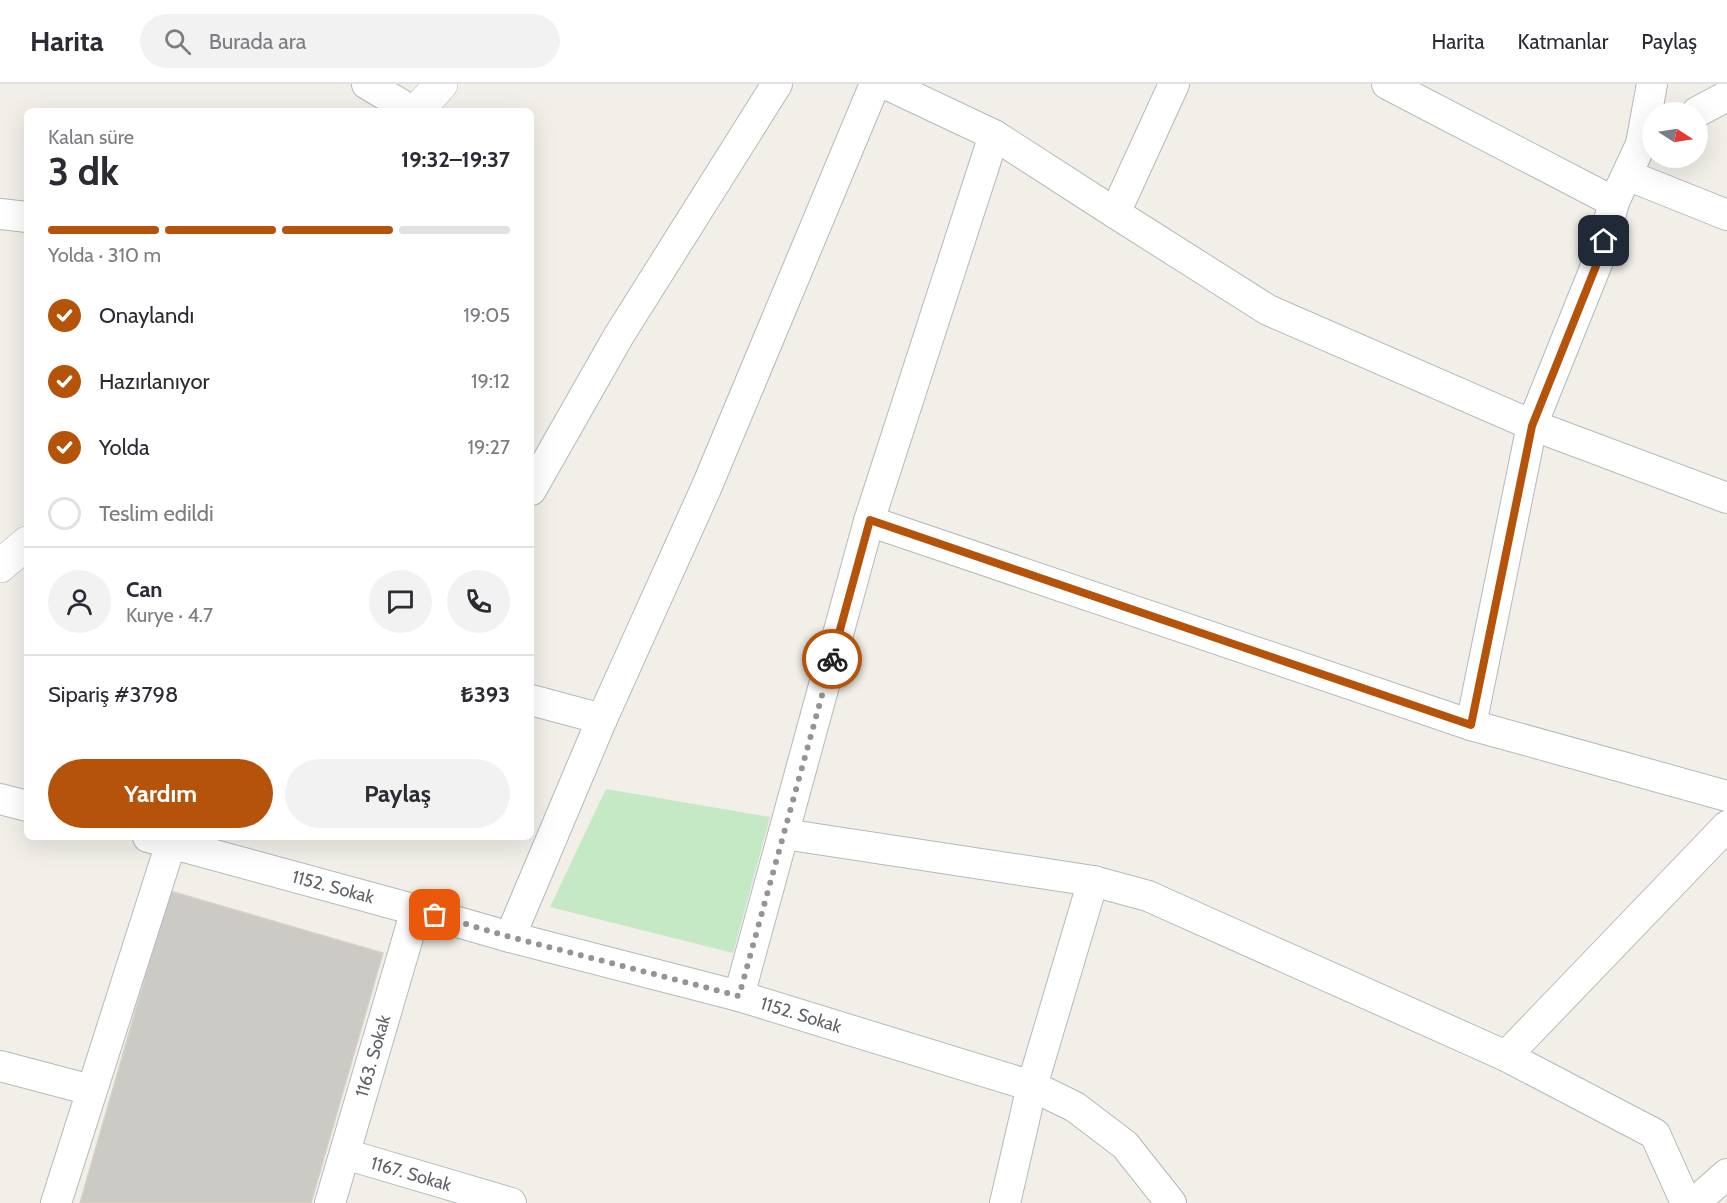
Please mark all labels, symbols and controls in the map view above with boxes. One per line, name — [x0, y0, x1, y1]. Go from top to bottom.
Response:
search box — [140, 14, 560, 68]
text: Harita — [30, 24, 104, 58]
icon: search — [161, 25, 194, 58]
text: Burada ara — [209, 28, 306, 55]
text: Harita — [1432, 29, 1485, 54]
text: Katmanlar — [1518, 29, 1608, 54]
text: Paylaş — [1641, 29, 1697, 54]
north arrow — [1642, 102, 1708, 168]
map controls — [1642, 102, 1708, 168]
text: Kalan süre — [48, 125, 134, 149]
text: 19:32–19:37 — [401, 146, 510, 173]
text: 3 dk — [48, 147, 119, 195]
pin — [1578, 215, 1629, 266]
icon: home — [1587, 224, 1620, 257]
text: Yolda · 310 m — [48, 243, 161, 267]
icon: check — [48, 299, 81, 332]
text: Onaylandı — [99, 302, 194, 329]
text: 19:05 — [463, 303, 510, 327]
icon: check — [48, 365, 81, 398]
text: Hazırlanıyor — [99, 368, 210, 395]
text: 19:12 — [471, 369, 510, 393]
icon: check — [48, 431, 81, 464]
text: Yolda — [99, 434, 150, 461]
text: 19:27 — [467, 435, 510, 459]
text: Teslim edildi — [99, 500, 214, 527]
button: person — [48, 570, 111, 633]
button: chat — [369, 570, 432, 633]
button: phone — [447, 570, 510, 633]
text: Can — [126, 576, 163, 603]
text: Kurye · 4.7 — [126, 603, 213, 627]
courier — [802, 629, 862, 689]
icon: bike — [816, 643, 849, 676]
text: Sipariş #3798 — [48, 681, 178, 708]
text: ₺393 — [461, 681, 510, 708]
button: Yardım — [48, 759, 273, 828]
button: Paylaş — [285, 759, 510, 828]
street label: 1152. Sokak — [290, 866, 377, 909]
pin — [409, 889, 460, 940]
icon: bag — [418, 898, 451, 931]
street label: 1152. Sokak — [758, 992, 845, 1038]
street label: 1163. Sokak — [351, 1011, 395, 1100]
street label: 1167. Sokak — [368, 1152, 455, 1196]

